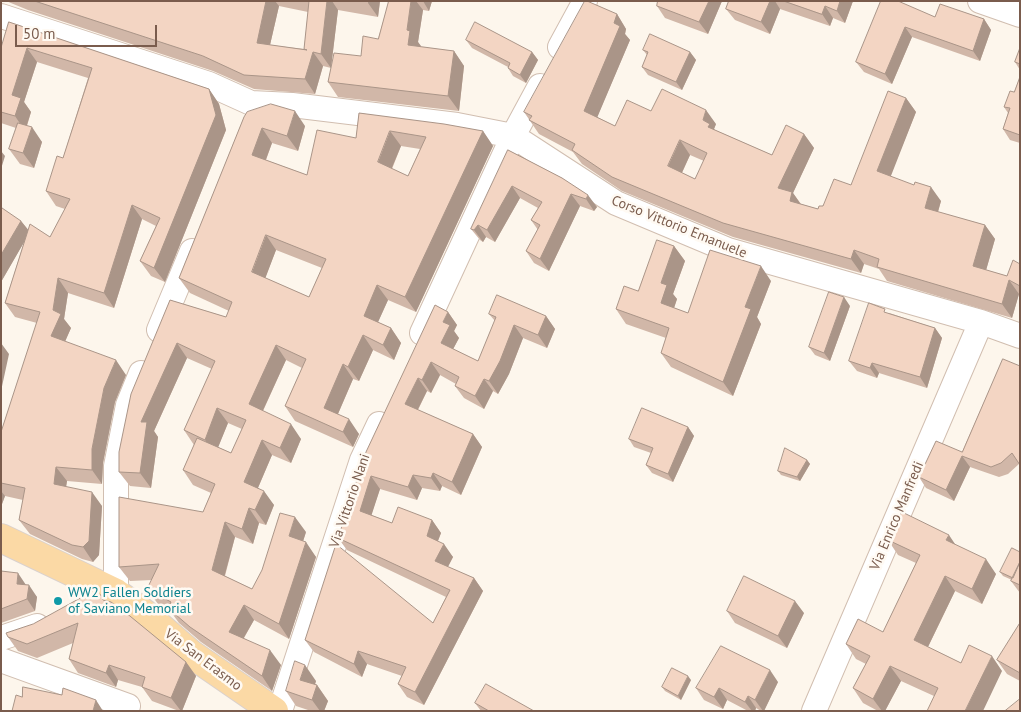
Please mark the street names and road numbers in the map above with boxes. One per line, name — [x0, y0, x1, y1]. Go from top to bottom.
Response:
street label: Corso Vittorio Emanuele — [609, 192, 749, 262]
street label: Via Vittorio Nani — [326, 452, 374, 550]
street label: Via Enrico Manfredi — [866, 459, 928, 573]
street label: Via San Erasmo — [161, 626, 245, 694]

